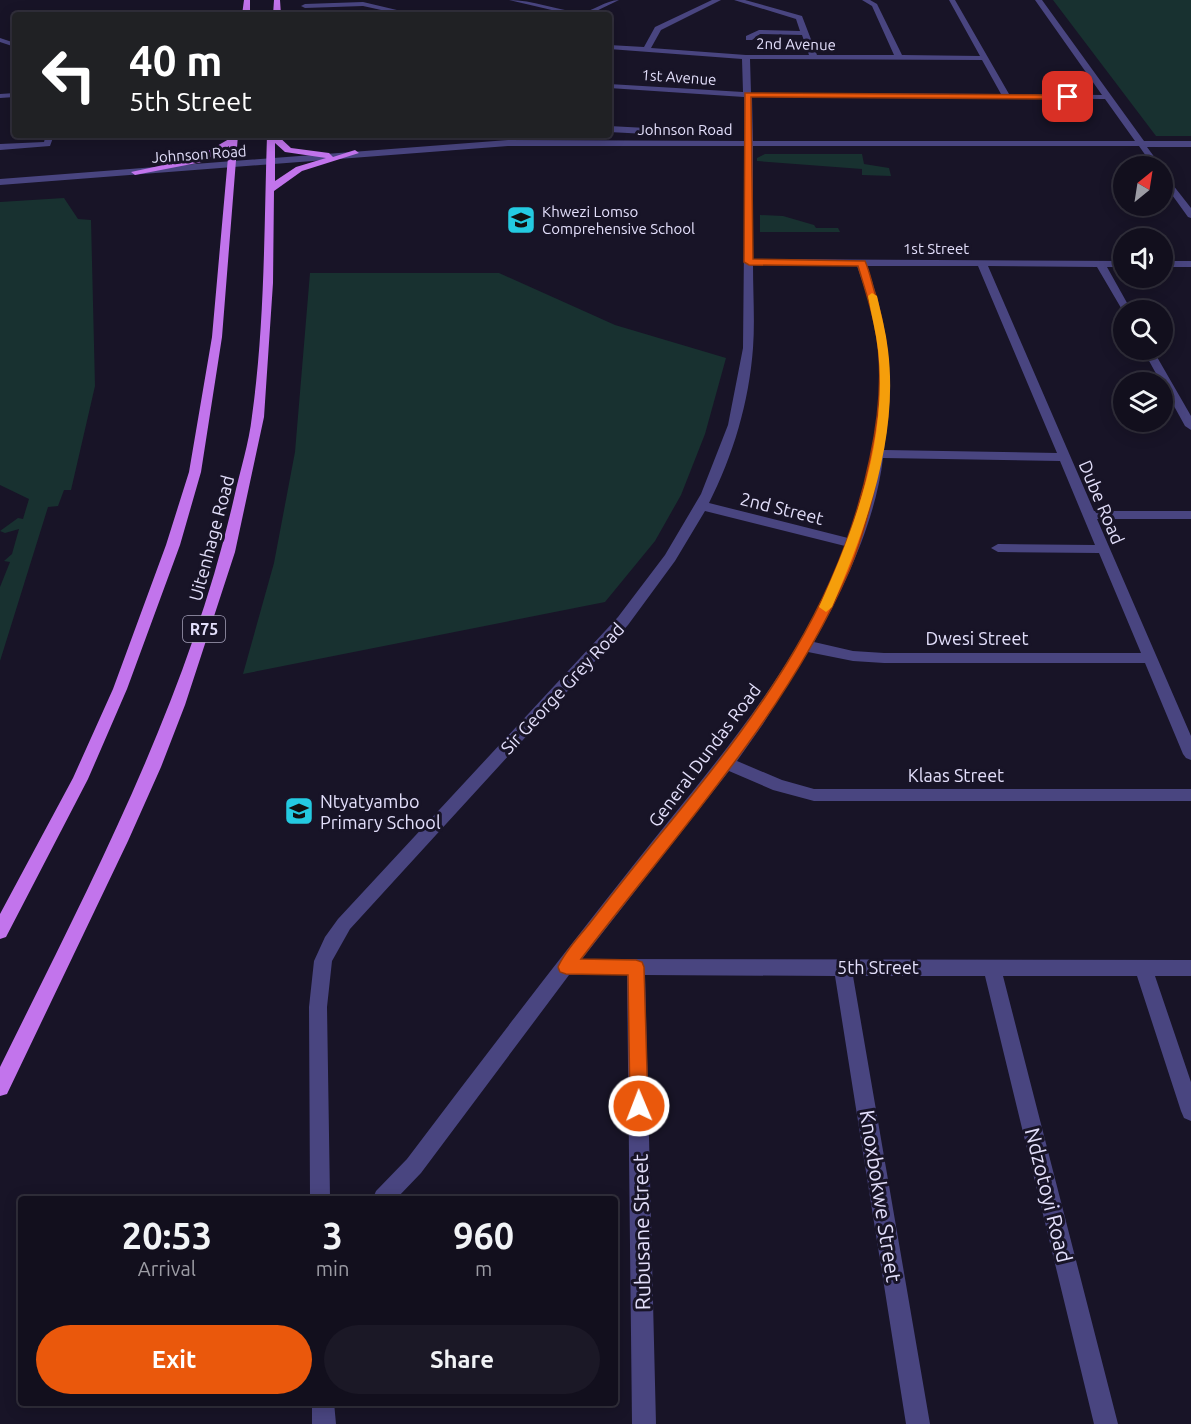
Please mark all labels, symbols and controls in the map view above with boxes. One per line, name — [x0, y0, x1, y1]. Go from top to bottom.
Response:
street label: 2nd Avenue — [756, 35, 836, 53]
icon: left — [30, 36, 108, 114]
text: 40 m — [129, 37, 223, 84]
street label: 1st Avenue — [641, 66, 717, 88]
pin — [1042, 71, 1093, 122]
icon: arrive — [1051, 80, 1084, 113]
text: 5th Street — [129, 86, 252, 116]
street label: Johnson Road — [637, 121, 733, 138]
street label: Johnson Road — [151, 142, 247, 166]
north arrow — [1113, 156, 1173, 216]
map controls — [1113, 156, 1173, 432]
place label: Khwezi Lomso Comprehensive School — [542, 203, 695, 237]
school or university icon: Khwezi Lomso Comprehensive School — [505, 204, 537, 236]
button: sound — [1113, 228, 1173, 288]
street label: 1st Street — [903, 240, 969, 257]
button: search — [1113, 300, 1173, 360]
button: layers — [1113, 372, 1173, 432]
street label: Dube Road — [1075, 457, 1129, 547]
street label: Uitenhage Road — [185, 473, 237, 603]
street label: 2nd Street — [738, 488, 826, 528]
road number: R75 — [183, 616, 225, 642]
street label: Sir George Grey Road — [496, 619, 628, 757]
street label: Dwesi Street — [925, 628, 1029, 648]
street label: General Dundas Road — [644, 680, 764, 830]
street label: Klaas Street — [908, 765, 1004, 785]
place label: Ntyatyambo Primary School — [320, 791, 441, 832]
school or university icon: Ntyatyambo Primary School — [283, 795, 315, 827]
street label: 5th Street — [837, 957, 919, 977]
position arrow — [607, 1074, 671, 1138]
street label: Knoxbokwe Street — [856, 1108, 906, 1284]
street label: Ndzotoyi Road — [1021, 1125, 1077, 1265]
street label: Rubusane Street — [628, 1154, 654, 1310]
text: 20:53 — [122, 1215, 212, 1256]
text: 3 — [322, 1215, 343, 1256]
text: 960 — [453, 1215, 514, 1256]
text: Arrival — [138, 1257, 196, 1280]
text: min — [316, 1257, 349, 1280]
text: m — [475, 1257, 492, 1280]
button: Exit — [36, 1325, 312, 1394]
button: Share — [324, 1325, 600, 1394]

